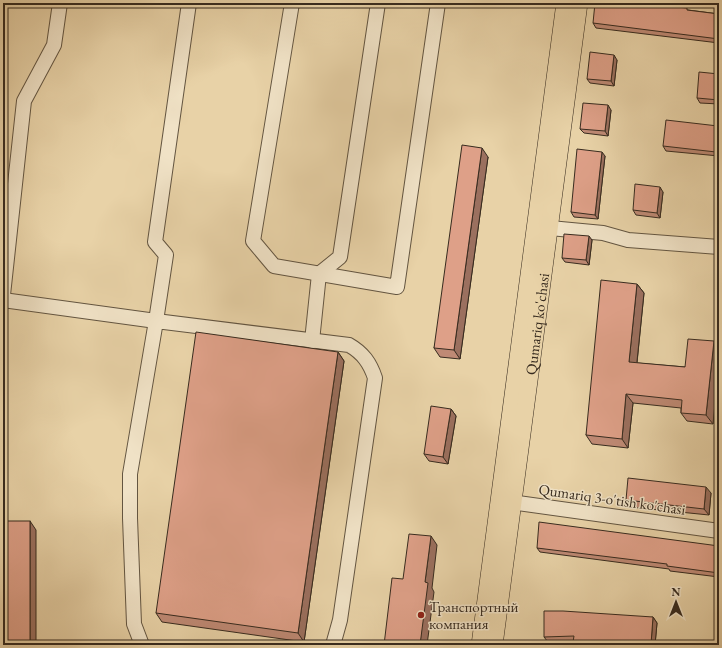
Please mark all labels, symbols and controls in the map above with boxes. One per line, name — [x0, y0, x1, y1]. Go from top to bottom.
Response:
street label: Qumariq ko'chasi — [520, 271, 553, 376]
street label: Qumariq 3-o'tish ko'chasi — [537, 479, 687, 519]
north arrow — [656, 582, 696, 622]
text: N — [672, 585, 681, 599]
place label: Транспортный компания — [429, 597, 519, 633]
marker: Транспортный компания — [416, 610, 426, 620]

